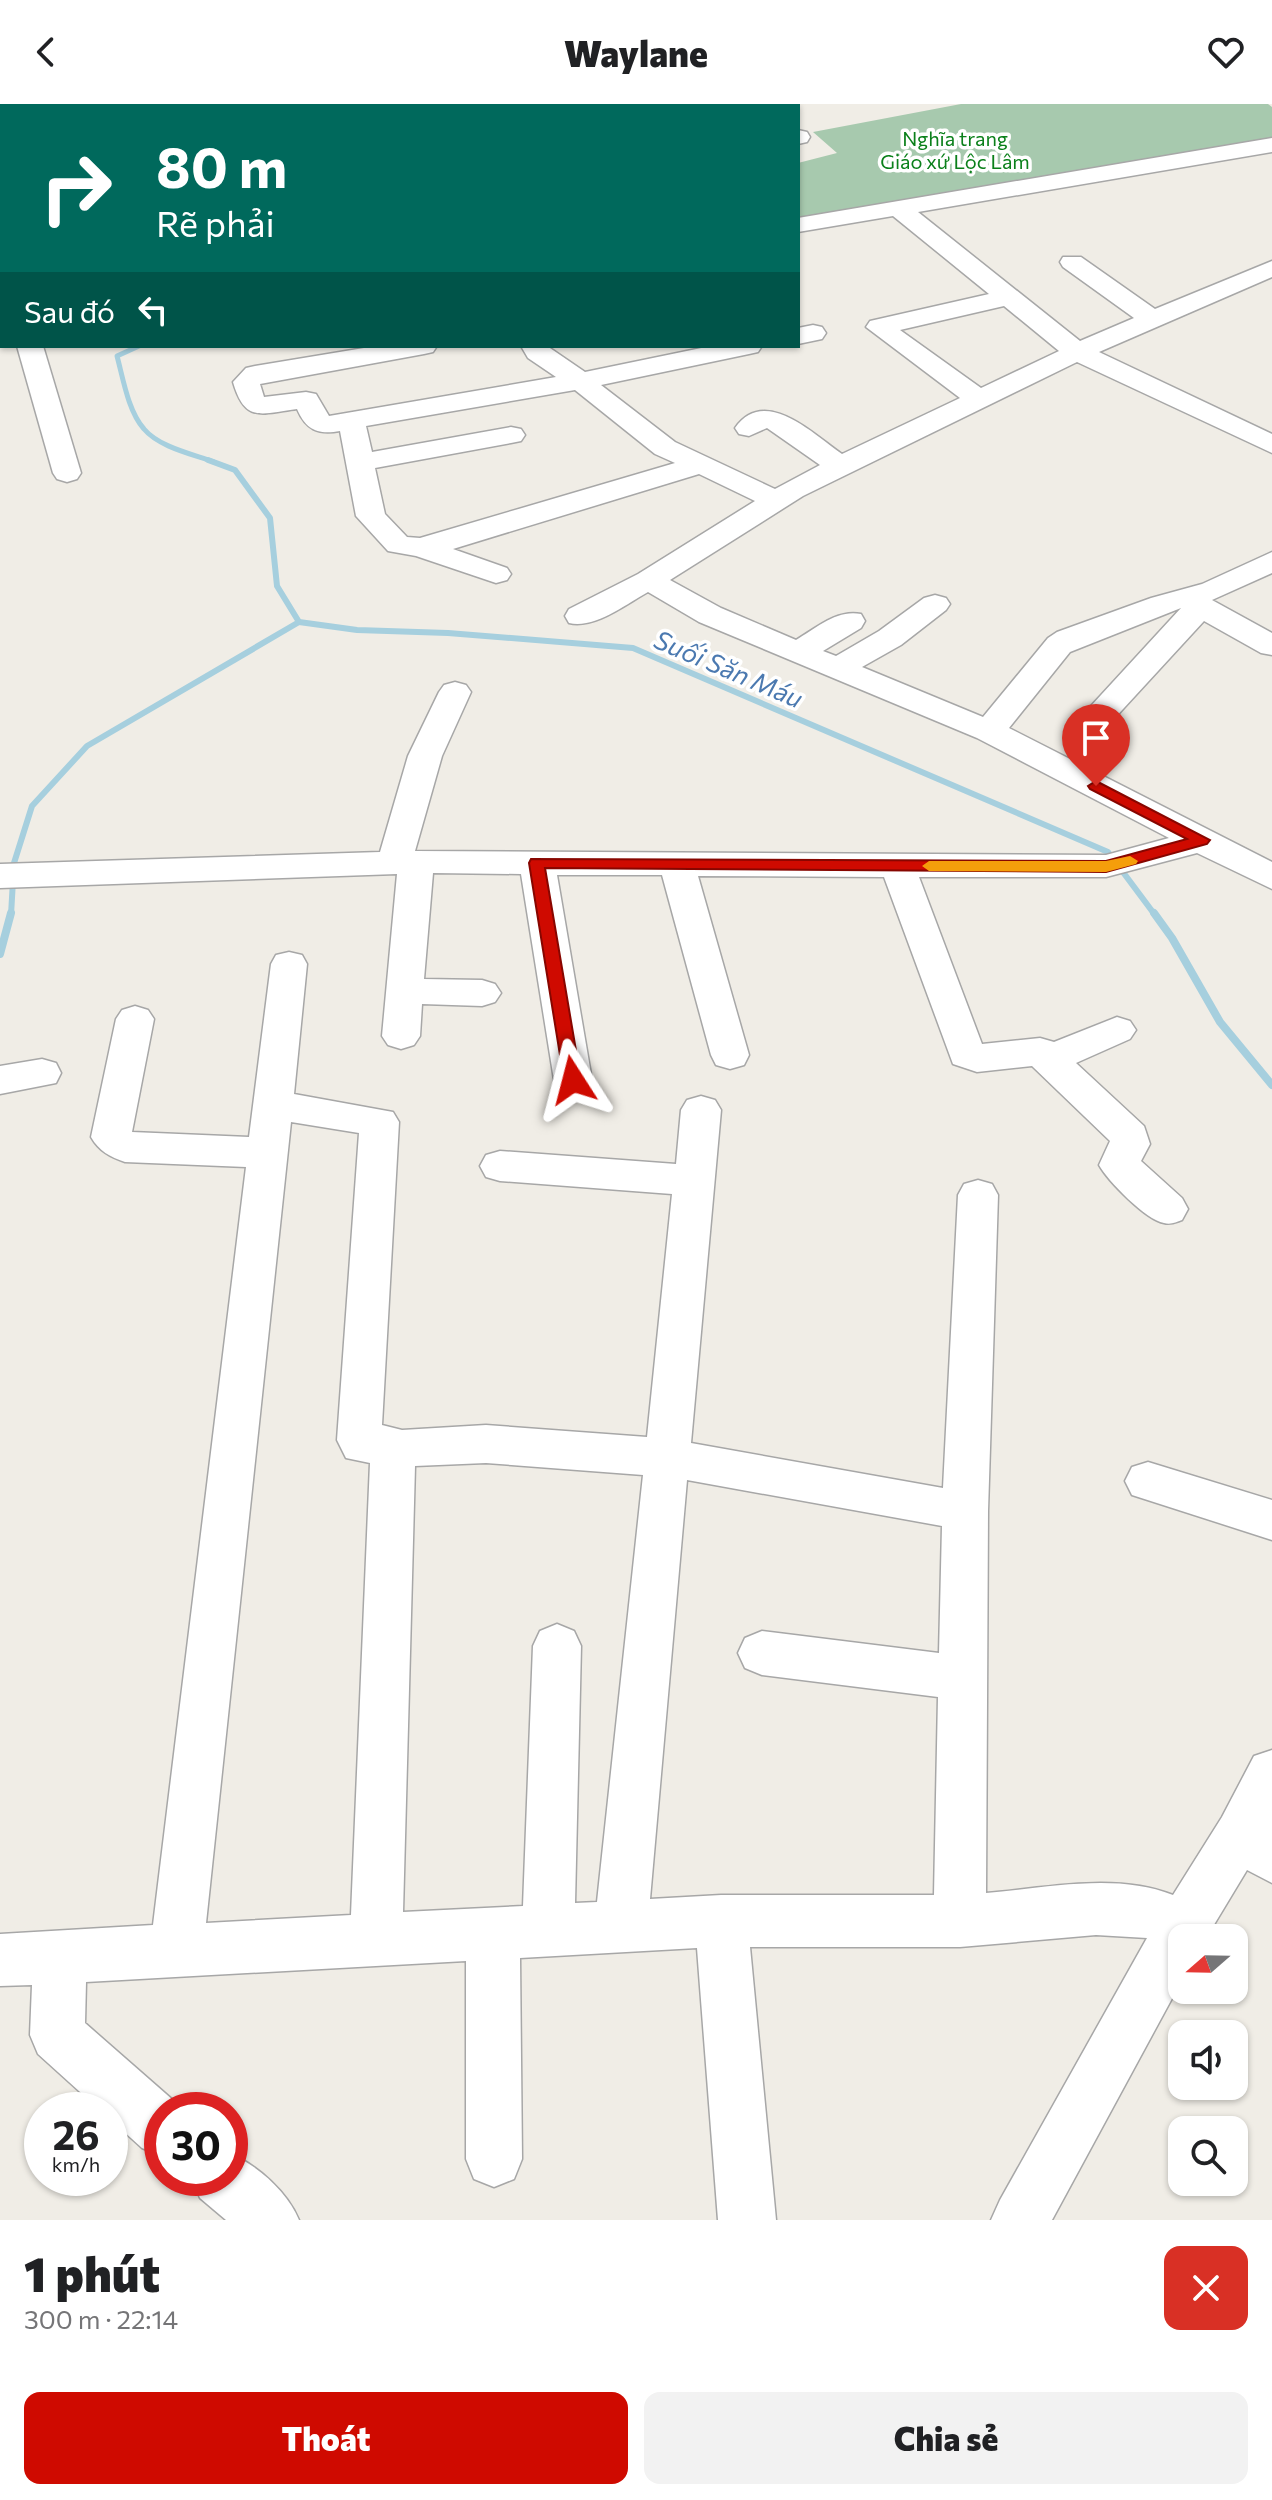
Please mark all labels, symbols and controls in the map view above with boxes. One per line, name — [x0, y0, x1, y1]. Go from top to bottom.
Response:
icon: back — [24, 30, 68, 74]
text: Waylane — [564, 30, 708, 74]
icon: heart — [1204, 30, 1248, 74]
park label: Nghĩa trang Giáo xứ Lộc Lâm — [880, 126, 1030, 173]
text: 80 m — [156, 131, 287, 200]
icon: right — [24, 136, 128, 240]
text: Rẽ phải — [156, 200, 275, 244]
icon: left — [131, 288, 175, 332]
text: Sau đó — [24, 292, 115, 329]
water label: Suối Săn Máu — [650, 623, 808, 713]
pin — [1062, 704, 1130, 786]
icon: arrive — [1074, 716, 1118, 760]
position arrow — [531, 1038, 615, 1122]
north arrow — [1168, 1924, 1248, 2004]
map controls — [1168, 1924, 1248, 2196]
button: sound — [1168, 2020, 1248, 2100]
speed limit sign: 30 — [144, 2092, 248, 2196]
text: 26 — [52, 2109, 100, 2158]
button: search — [1168, 2116, 1248, 2196]
text: km/h — [52, 2152, 100, 2176]
text: 1 phút — [24, 2243, 160, 2302]
button: close — [1164, 2246, 1248, 2330]
text: 300 m · 22:14 — [24, 2303, 178, 2334]
button: Thoát — [24, 2392, 628, 2484]
button: Chia sẻ — [644, 2392, 1248, 2484]

